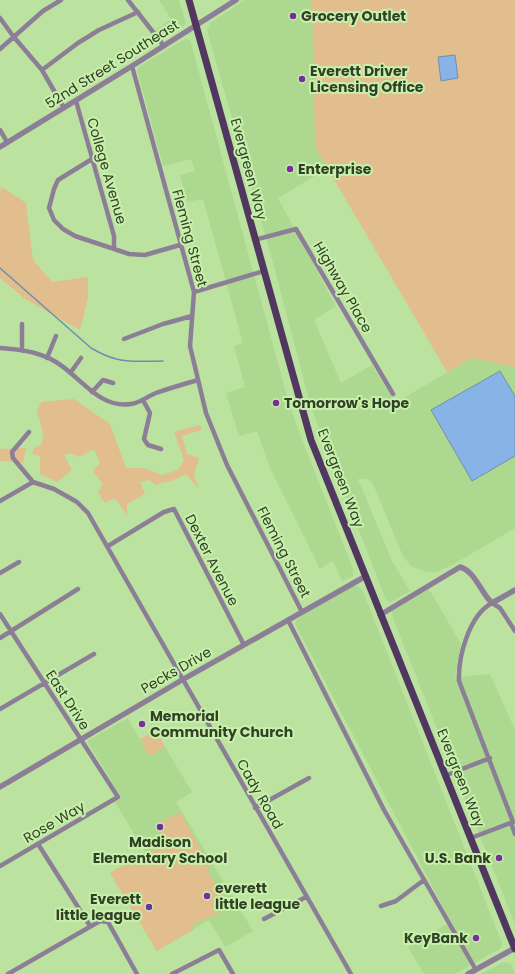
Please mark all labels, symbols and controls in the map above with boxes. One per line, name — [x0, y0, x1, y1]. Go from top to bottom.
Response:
place label: Grocery Outlet — [301, 6, 406, 26]
marker: Grocery Outlet — [288, 11, 298, 21]
street label: 52nd Street Southeast — [41, 15, 183, 113]
place label: Everett Driver Licensing Office — [310, 61, 424, 97]
marker: Everett Driver Licensing Office — [297, 74, 307, 84]
street label: College Avenue — [82, 115, 132, 227]
street label: Evergreen Way — [226, 116, 272, 222]
place label: Enterprise — [298, 159, 372, 179]
marker: Enterprise — [285, 164, 295, 174]
street label: Fleming Street — [167, 187, 213, 289]
street label: Highway Place — [309, 238, 377, 337]
place label: Tomorrow's Hope — [284, 393, 409, 413]
marker: Tomorrow's Hope — [271, 398, 281, 408]
street label: Evergreen Way — [313, 426, 369, 531]
street label: Fleming Street — [252, 503, 316, 601]
street label: Dexter Avenue — [180, 511, 244, 610]
street label: Pecks Drive — [137, 642, 215, 698]
street label: East Drive — [41, 666, 95, 734]
place label: Memorial Community Church — [150, 706, 293, 742]
marker: Memorial Community Church — [137, 719, 147, 729]
street label: Evergreen Way — [432, 726, 490, 830]
street label: Cady Road — [232, 755, 288, 833]
street label: Rose Way — [19, 796, 89, 848]
marker: Madison Elementary School — [155, 822, 165, 832]
place label: Madison Elementary School — [93, 832, 227, 868]
place label: U.S. Bank — [425, 848, 491, 868]
marker: U.S. Bank — [494, 853, 504, 863]
place label: everett little league — [215, 878, 301, 914]
place label: Everett little league — [56, 889, 141, 925]
marker: everett little league — [202, 891, 212, 901]
marker: Everett little league — [144, 902, 154, 912]
place label: KeyBank — [404, 928, 468, 948]
marker: KeyBank — [471, 933, 481, 943]

